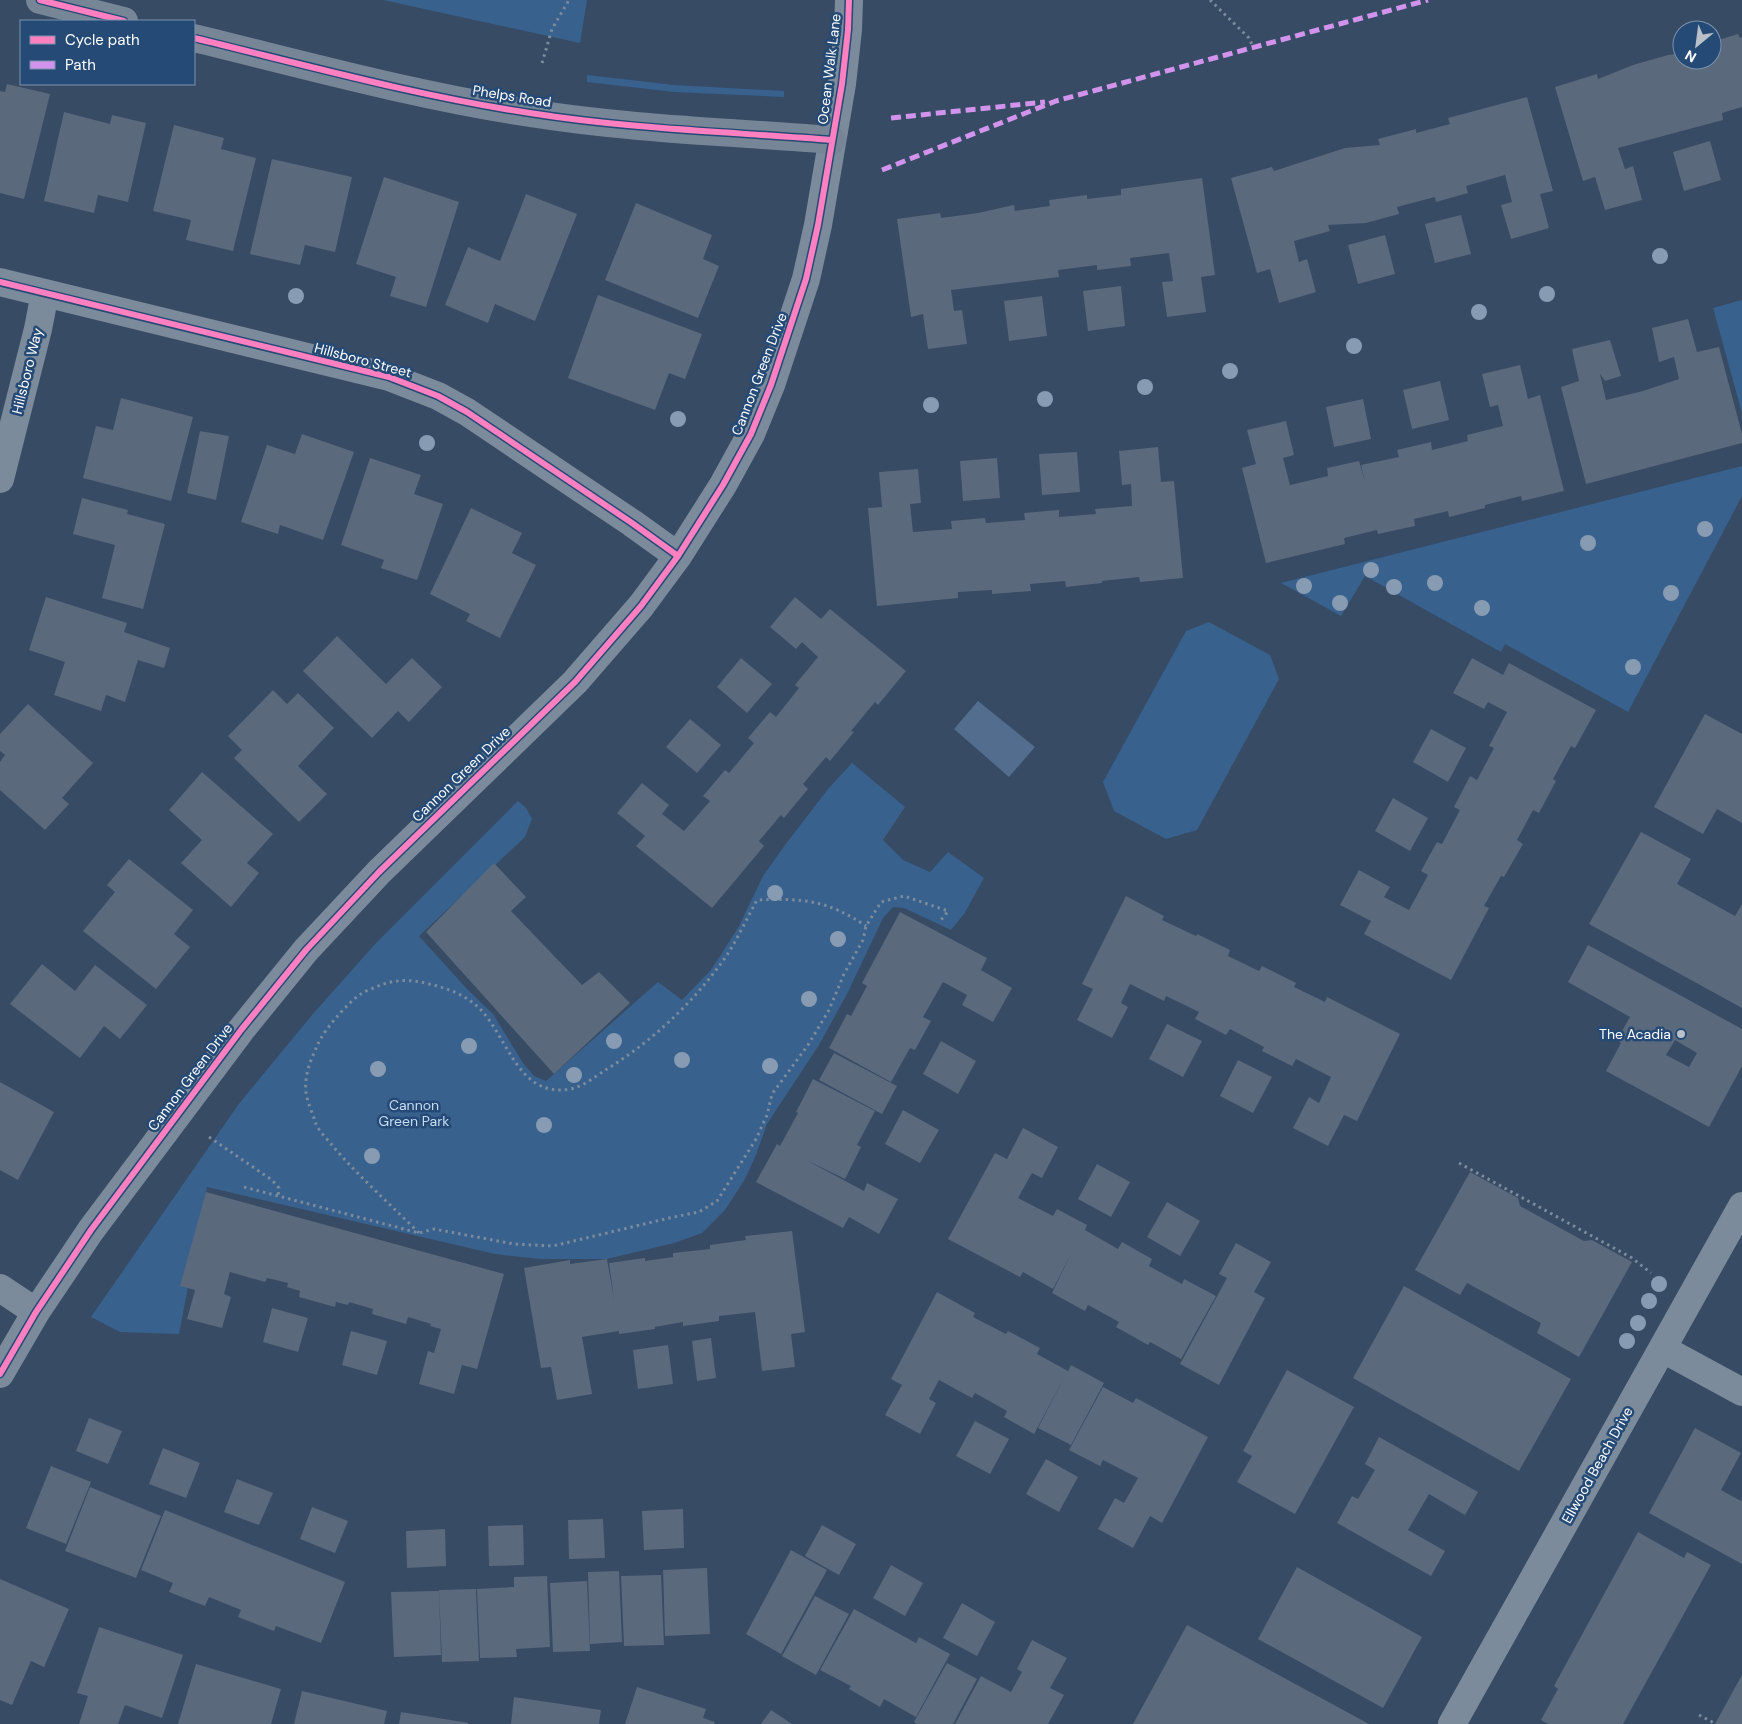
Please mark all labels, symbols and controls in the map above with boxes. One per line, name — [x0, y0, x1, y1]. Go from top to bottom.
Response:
street label: Ocean Walk Lane — [813, 13, 845, 125]
legend — [20, 20, 195, 85]
north arrow — [1672, 20, 1722, 70]
text: Cycle path — [65, 30, 140, 50]
text: N — [1682, 46, 1700, 67]
text: Path — [65, 55, 96, 75]
street label: Phelps Road — [471, 81, 553, 111]
street label: Cannon Green Drive — [727, 310, 791, 438]
street label: Hillsboro Way — [8, 326, 46, 416]
street label: Hillsboro Street — [312, 338, 414, 382]
street label: Cannon Green Drive — [408, 722, 514, 826]
street label: Cannon Green Drive — [144, 1020, 236, 1134]
place label: The Acadia — [1599, 1025, 1671, 1043]
marker: The Acadia — [1675, 1028, 1687, 1040]
park label: Cannon Green Park — [379, 1096, 449, 1130]
street label: Ellwood Beach Drive — [1557, 1403, 1637, 1526]

